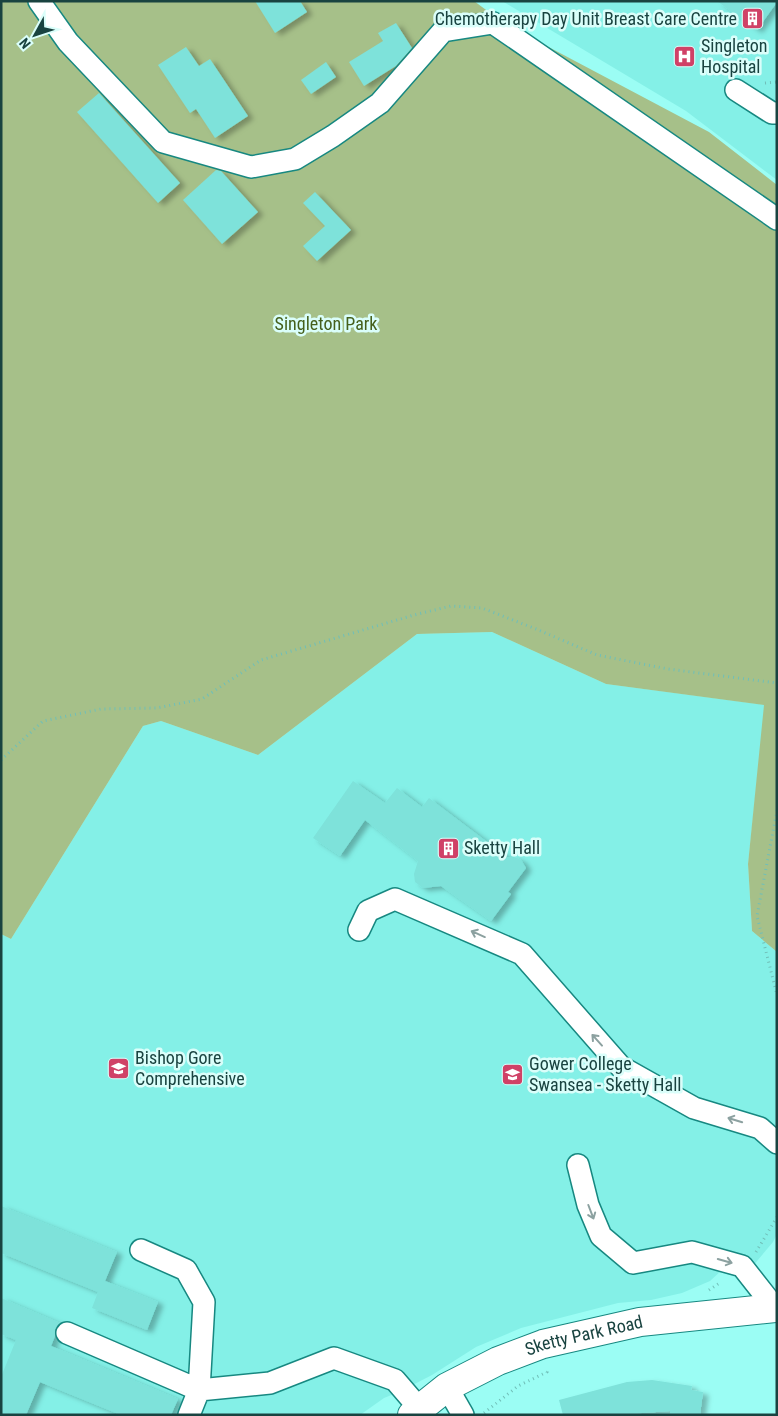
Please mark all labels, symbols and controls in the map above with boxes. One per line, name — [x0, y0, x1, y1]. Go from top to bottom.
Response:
building icon: Chemotherapy Day Unit Breast Care Centre — [741, 7, 765, 31]
place label: Chemotherapy Day Unit Breast Care Centre — [435, 8, 737, 29]
north arrow — [10, 10, 60, 60]
text: N — [16, 35, 34, 52]
place label: Singleton Hospital — [701, 35, 768, 77]
hospital icon: Singleton Hospital — [673, 44, 697, 68]
park label: Singleton Park — [275, 313, 377, 334]
building icon: Sketty Hall — [436, 836, 460, 860]
place label: Sketty Hall — [464, 837, 540, 858]
one-way arrow — [471, 929, 486, 939]
one-way arrow — [591, 1034, 603, 1047]
place label: Bishop Gore Comprehensive — [135, 1047, 245, 1089]
place label: Gower College Swansea - Sketty Hall — [529, 1053, 681, 1095]
school or university icon: Bishop Gore Comprehensive — [107, 1056, 131, 1080]
school or university icon: Gower College Swansea - Sketty Hall — [501, 1062, 525, 1086]
one-way arrow — [727, 1115, 743, 1125]
one-way arrow — [587, 1204, 596, 1219]
one-way arrow — [717, 1257, 733, 1266]
street label: Sketty Park Road — [522, 1311, 645, 1360]

